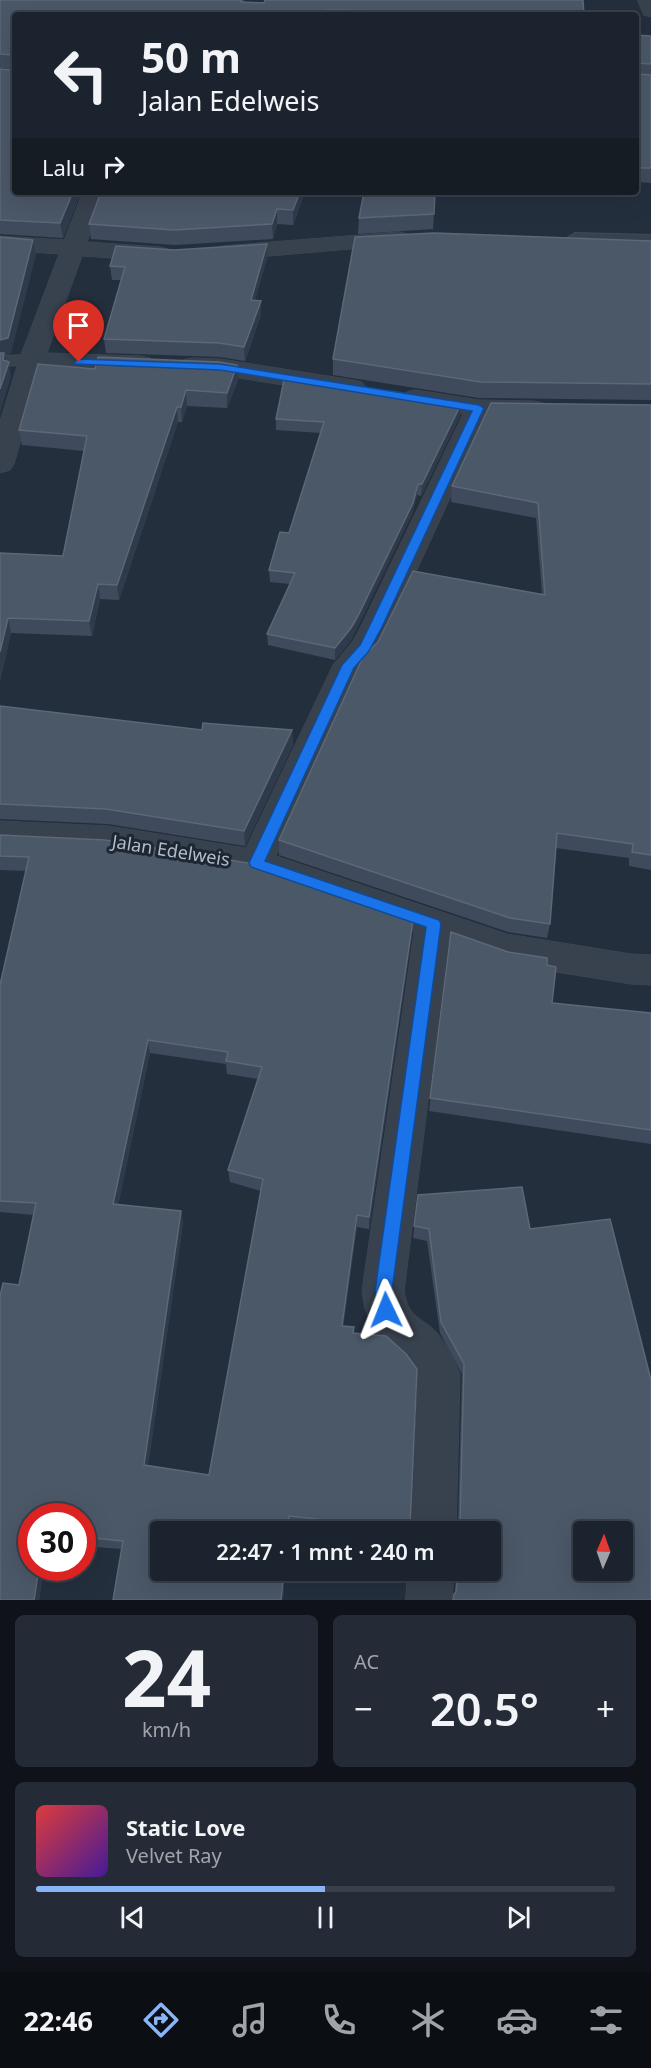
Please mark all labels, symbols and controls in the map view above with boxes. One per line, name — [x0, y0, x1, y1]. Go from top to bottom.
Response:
text: 50 m — [141, 28, 241, 85]
icon: left — [42, 36, 120, 114]
text: Jalan Edelweis — [141, 82, 320, 119]
icon: right — [97, 150, 130, 183]
text: Lalu — [42, 152, 85, 182]
pin — [53, 300, 104, 362]
icon: arrive — [62, 309, 95, 342]
street label: Jalan Edelweis — [108, 829, 232, 871]
position arrow — [354, 1278, 418, 1342]
speed limit sign: 30 — [18, 1503, 96, 1581]
north arrow — [573, 1521, 633, 1581]
map controls — [573, 1521, 633, 1581]
text: 22:47 · 1 mnt · 240 m — [216, 1536, 435, 1566]
text: 24 — [122, 1624, 211, 1730]
text: AC — [354, 1648, 379, 1675]
text: 20.5° — [430, 1678, 539, 1739]
text: − — [354, 1686, 373, 1731]
text: + — [596, 1686, 615, 1731]
text: km/h — [142, 1716, 191, 1743]
text: Static Love — [126, 1812, 245, 1842]
text: Velvet Ray — [126, 1842, 222, 1869]
icon: previous — [116, 1901, 149, 1934]
icon: pause — [309, 1901, 342, 1934]
icon: next — [502, 1901, 535, 1934]
icon: directions — [140, 1999, 182, 2041]
icon: music — [229, 1999, 271, 2041]
icon: phone — [318, 1999, 360, 2041]
icon: climate — [407, 1999, 449, 2041]
icon: car — [496, 1999, 538, 2041]
icon: filters — [585, 1999, 627, 2041]
text: 22:46 — [24, 2002, 93, 2039]

